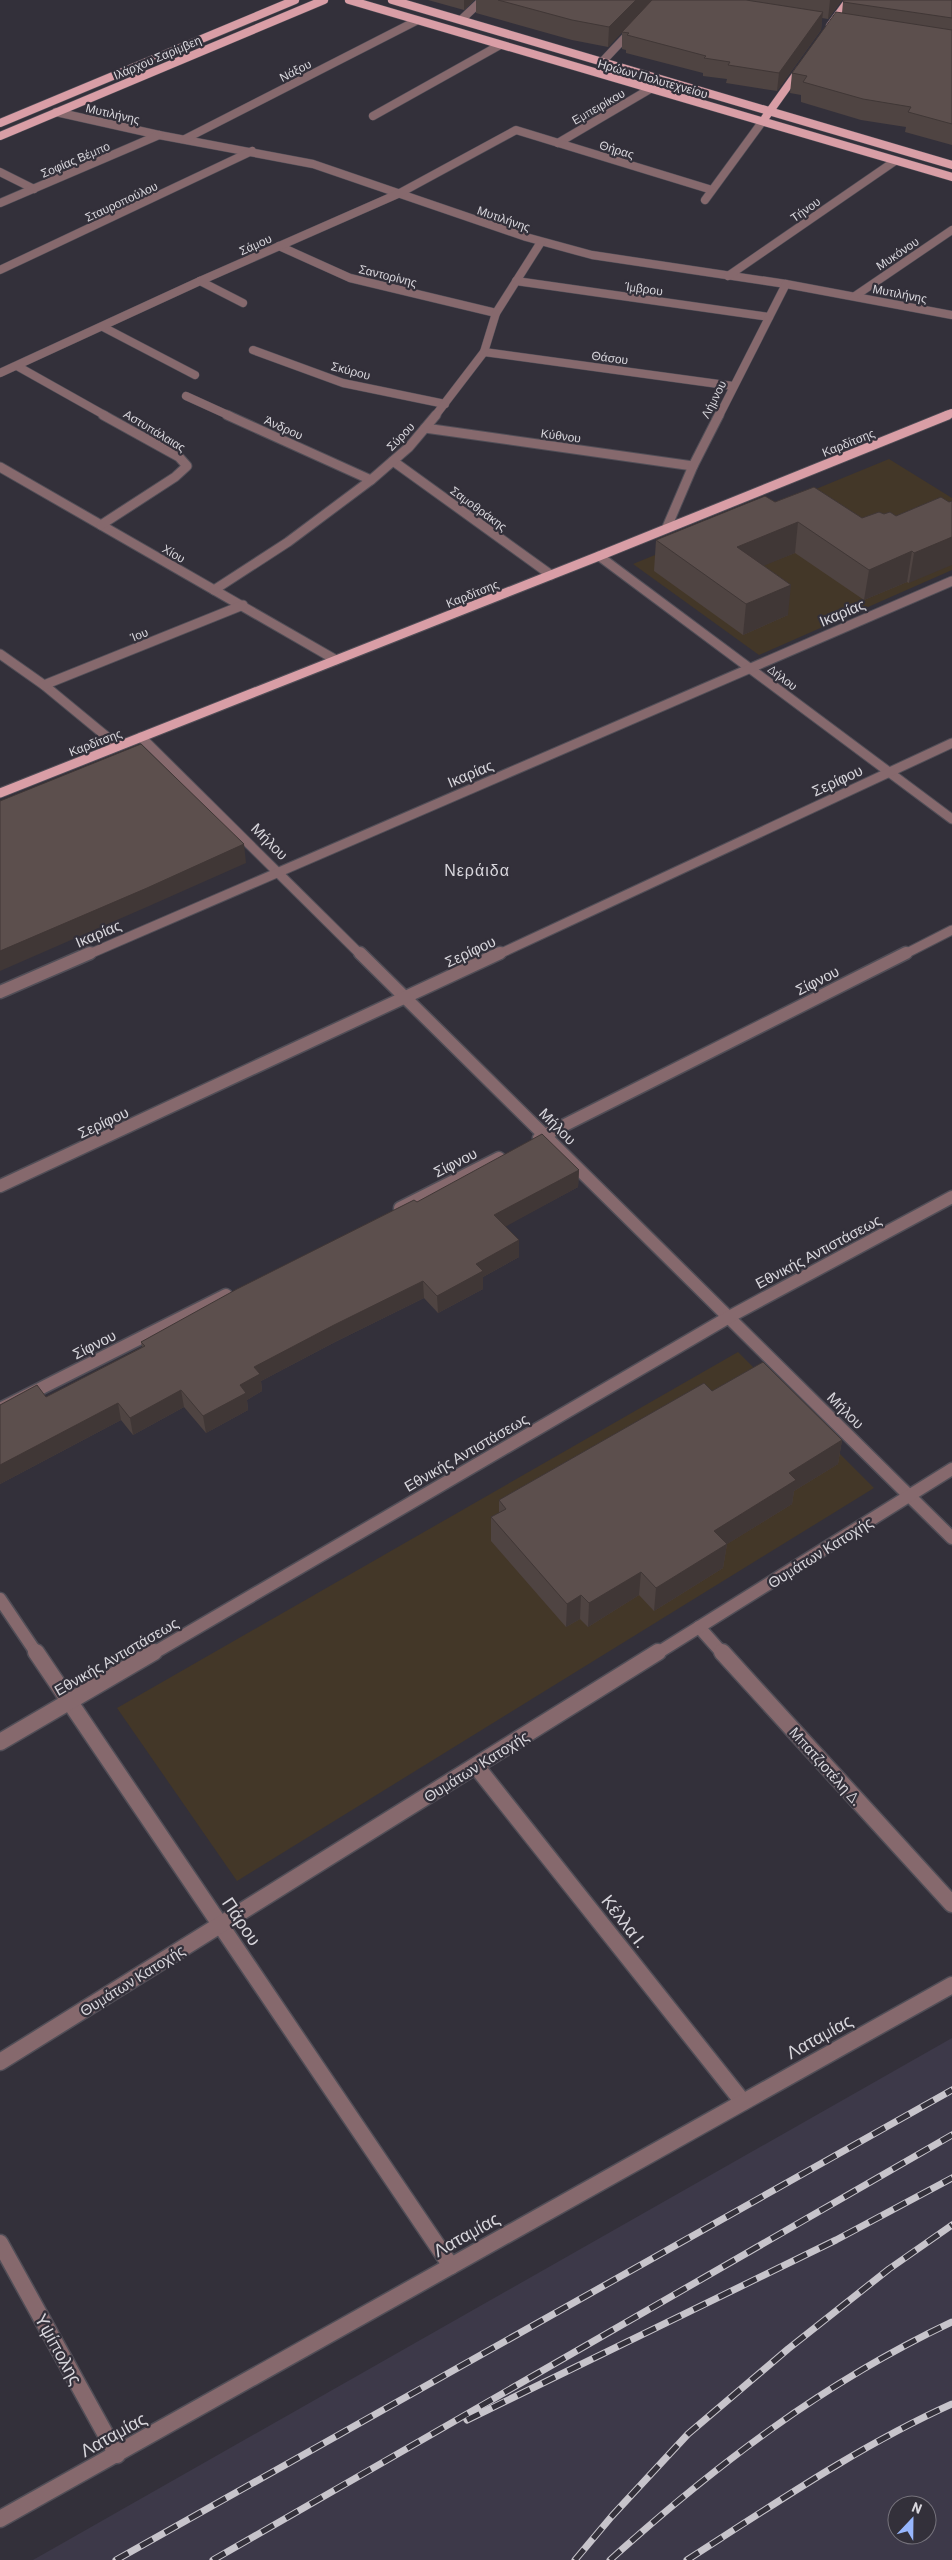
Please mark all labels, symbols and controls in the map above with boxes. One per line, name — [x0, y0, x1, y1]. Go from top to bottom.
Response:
street label: Ιλάρχου Σαρίμβεη — [111, 32, 203, 83]
street label: Νάξου — [277, 56, 314, 85]
street label: Ηρώων Πολυτεχνείου — [596, 56, 710, 101]
street label: Εμπειρίκου — [569, 85, 628, 128]
street label: Μυτιλήνης — [84, 100, 142, 127]
street label: Θήρας — [598, 137, 636, 162]
street label: Σοφίας Βέμπο — [38, 138, 112, 181]
street label: Σταυροπούλου — [82, 178, 160, 225]
street label: Τήνου — [787, 194, 823, 225]
street label: Μυτιλήνης — [475, 202, 533, 235]
street label: Σάμου — [237, 231, 273, 257]
street label: Μυκόνου — [873, 234, 921, 272]
street label: Σαντορίνης — [357, 261, 419, 290]
street label: Ίμβρου — [623, 278, 664, 299]
street label: Μυτιλήνης — [871, 281, 929, 306]
street label: Θάσου — [591, 347, 629, 367]
street label: Σκύρου — [330, 358, 372, 383]
street label: Λήμνου — [698, 378, 729, 421]
street label: Αστυπάλαιας — [121, 406, 189, 455]
street label: Άνδρου — [262, 412, 305, 443]
street label: Σύρου — [383, 419, 418, 454]
street label: Κύθνου — [540, 425, 582, 445]
street label: Καρδίτσης — [820, 425, 877, 460]
street label: Σαμοθράκης — [447, 483, 510, 534]
street label: Χίου — [160, 541, 188, 565]
street label: Καρδίτσης — [444, 576, 501, 611]
street label: Ικαρίας — [816, 594, 868, 630]
street label: Ίου — [127, 624, 150, 644]
street label: Δήλου — [765, 661, 801, 693]
street label: Καρδίτσης — [67, 725, 124, 759]
street label: Ικαρίας — [444, 755, 496, 791]
street label: Σερίφου — [809, 760, 865, 800]
street label: Μήλου — [248, 819, 292, 863]
district label: Νεράιδα — [444, 860, 510, 879]
street label: Ικαρίας — [72, 915, 124, 951]
street label: Σερίφου — [442, 931, 498, 971]
street label: Σίφνου — [792, 961, 842, 999]
street label: Σερίφου — [75, 1102, 131, 1142]
street label: Μήλου — [536, 1104, 580, 1148]
street label: Σίφνου — [430, 1143, 480, 1181]
street label: Εθνικής Αντιστάσεως — [752, 1210, 884, 1292]
street label: Σίφνου — [69, 1325, 119, 1363]
street label: Μήλου — [824, 1388, 868, 1432]
street label: Εθνικής Αντιστάσεως — [401, 1409, 531, 1495]
street label: Θυμάτων Κατοχής — [764, 1513, 876, 1591]
street label: Εθνικής Αντιστάσεως — [51, 1613, 181, 1699]
street label: Μπατζιοτέλη Δ. — [786, 1723, 866, 1809]
street label: Θυμάτων Κατοχής — [420, 1727, 532, 1805]
street label: Κέλλα Ι. — [597, 1890, 653, 1952]
street label: Πάρου — [218, 1893, 266, 1949]
street label: Θυμάτων Κατοχής — [76, 1941, 188, 2019]
street label: Λαταμίας — [782, 2009, 856, 2063]
street label: Λαταμίας — [429, 2207, 503, 2261]
street label: Υψίπολης — [31, 2310, 88, 2389]
street label: Λαταμίας — [76, 2407, 150, 2461]
north arrow — [887, 2495, 937, 2545]
text: N — [910, 2498, 925, 2517]

